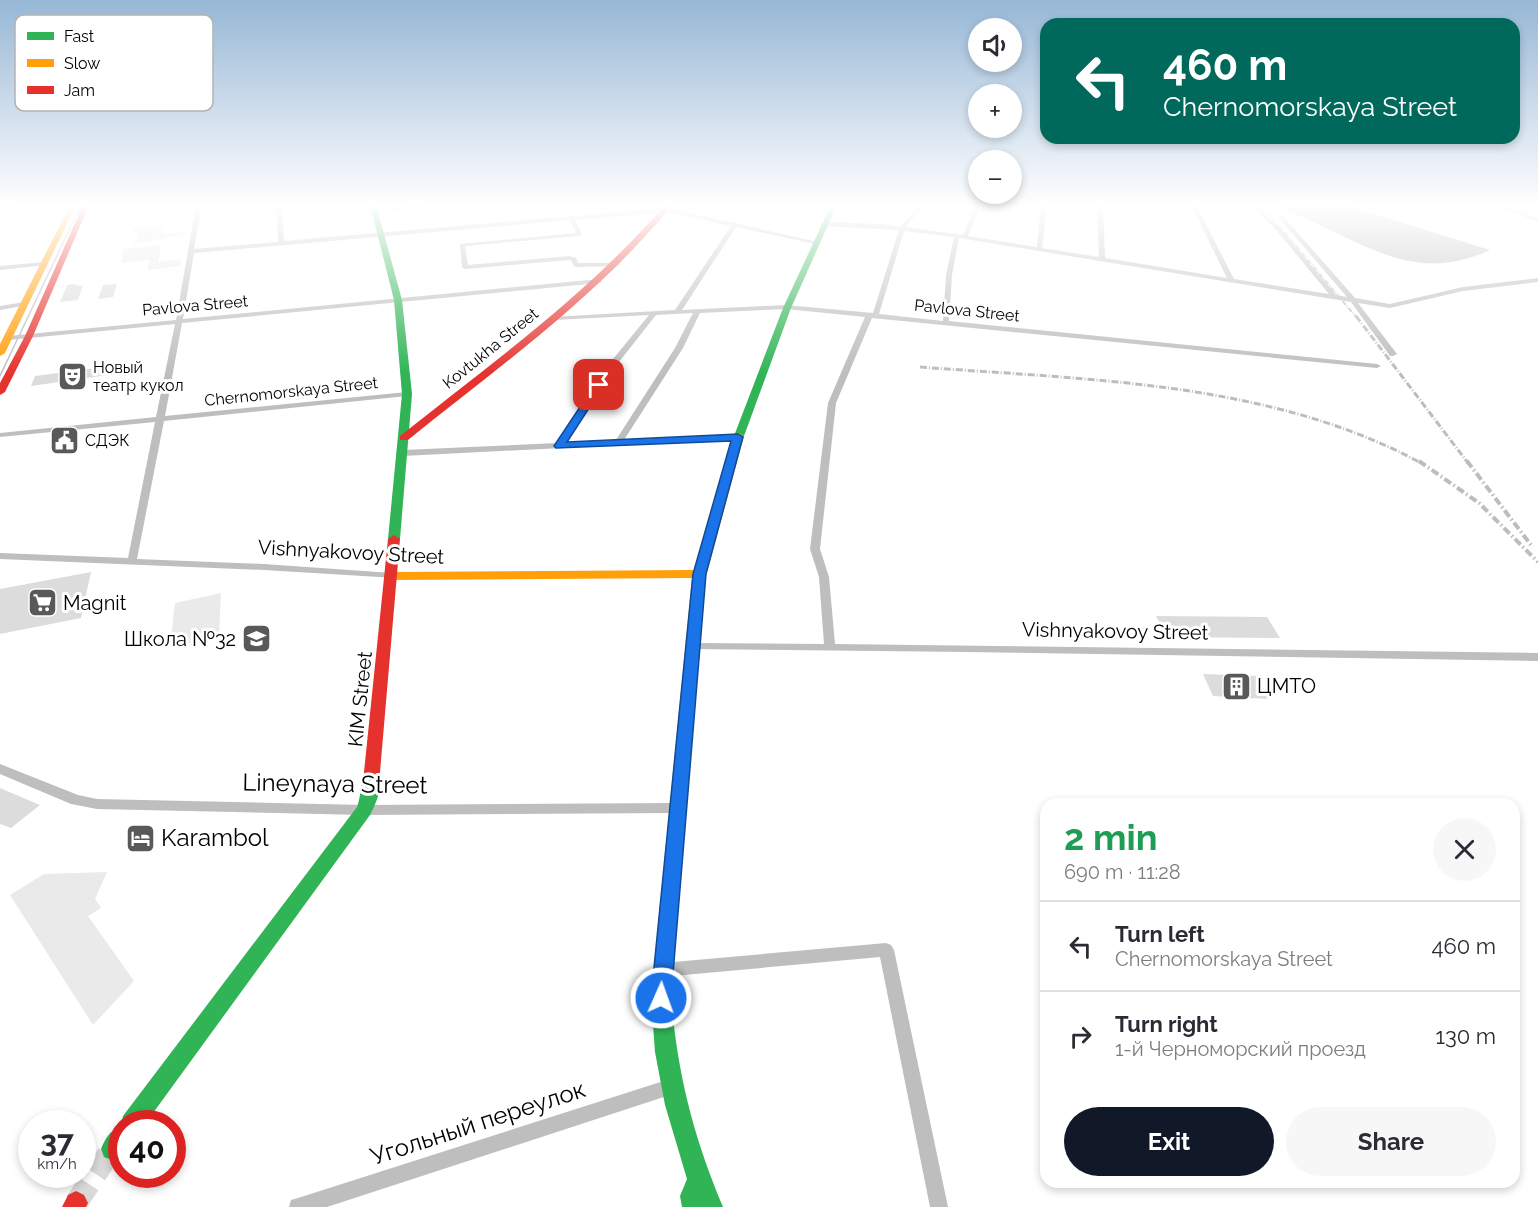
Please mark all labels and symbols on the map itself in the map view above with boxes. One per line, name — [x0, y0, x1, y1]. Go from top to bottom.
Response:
legend — [15, 15, 213, 111]
text: Fast — [64, 27, 95, 46]
text: Slow — [64, 54, 100, 73]
text: Jam — [64, 81, 95, 100]
street label: Pavlova Street — [141, 291, 249, 320]
street label: Pavlova Street — [913, 296, 1021, 326]
street label: Kovtukha Street — [439, 304, 542, 393]
place label: Новый театр кукол — [93, 358, 184, 395]
pin — [573, 359, 624, 410]
theatre icon: Новый театр кукол — [56, 360, 88, 392]
street label: Chernomorskaya Street — [203, 373, 379, 410]
public building icon: СДЭК — [48, 424, 80, 456]
place label: СДЭК — [85, 431, 129, 450]
street label: Vishnyakovoy Street — [257, 535, 445, 569]
supermarket icon: Magnit — [26, 587, 58, 619]
place label: Magnit — [63, 591, 127, 615]
street label: Vishnyakovoy Street — [1022, 617, 1209, 645]
school or university icon: Школа №32 — [241, 623, 273, 655]
place label: Школа №32 — [124, 627, 236, 651]
street label: KIM Street — [343, 650, 377, 748]
building icon: ЦМТО — [1220, 670, 1252, 702]
place label: ЦМТО — [1257, 674, 1316, 698]
street label: Lineynaya Street — [242, 767, 428, 800]
hotel icon: Karambol — [124, 822, 156, 854]
place label: Karambol — [161, 823, 269, 852]
position arrow — [629, 966, 693, 1030]
street label: Угольный переулок — [367, 1074, 589, 1171]
speed limit sign: 40 — [108, 1110, 186, 1188]

